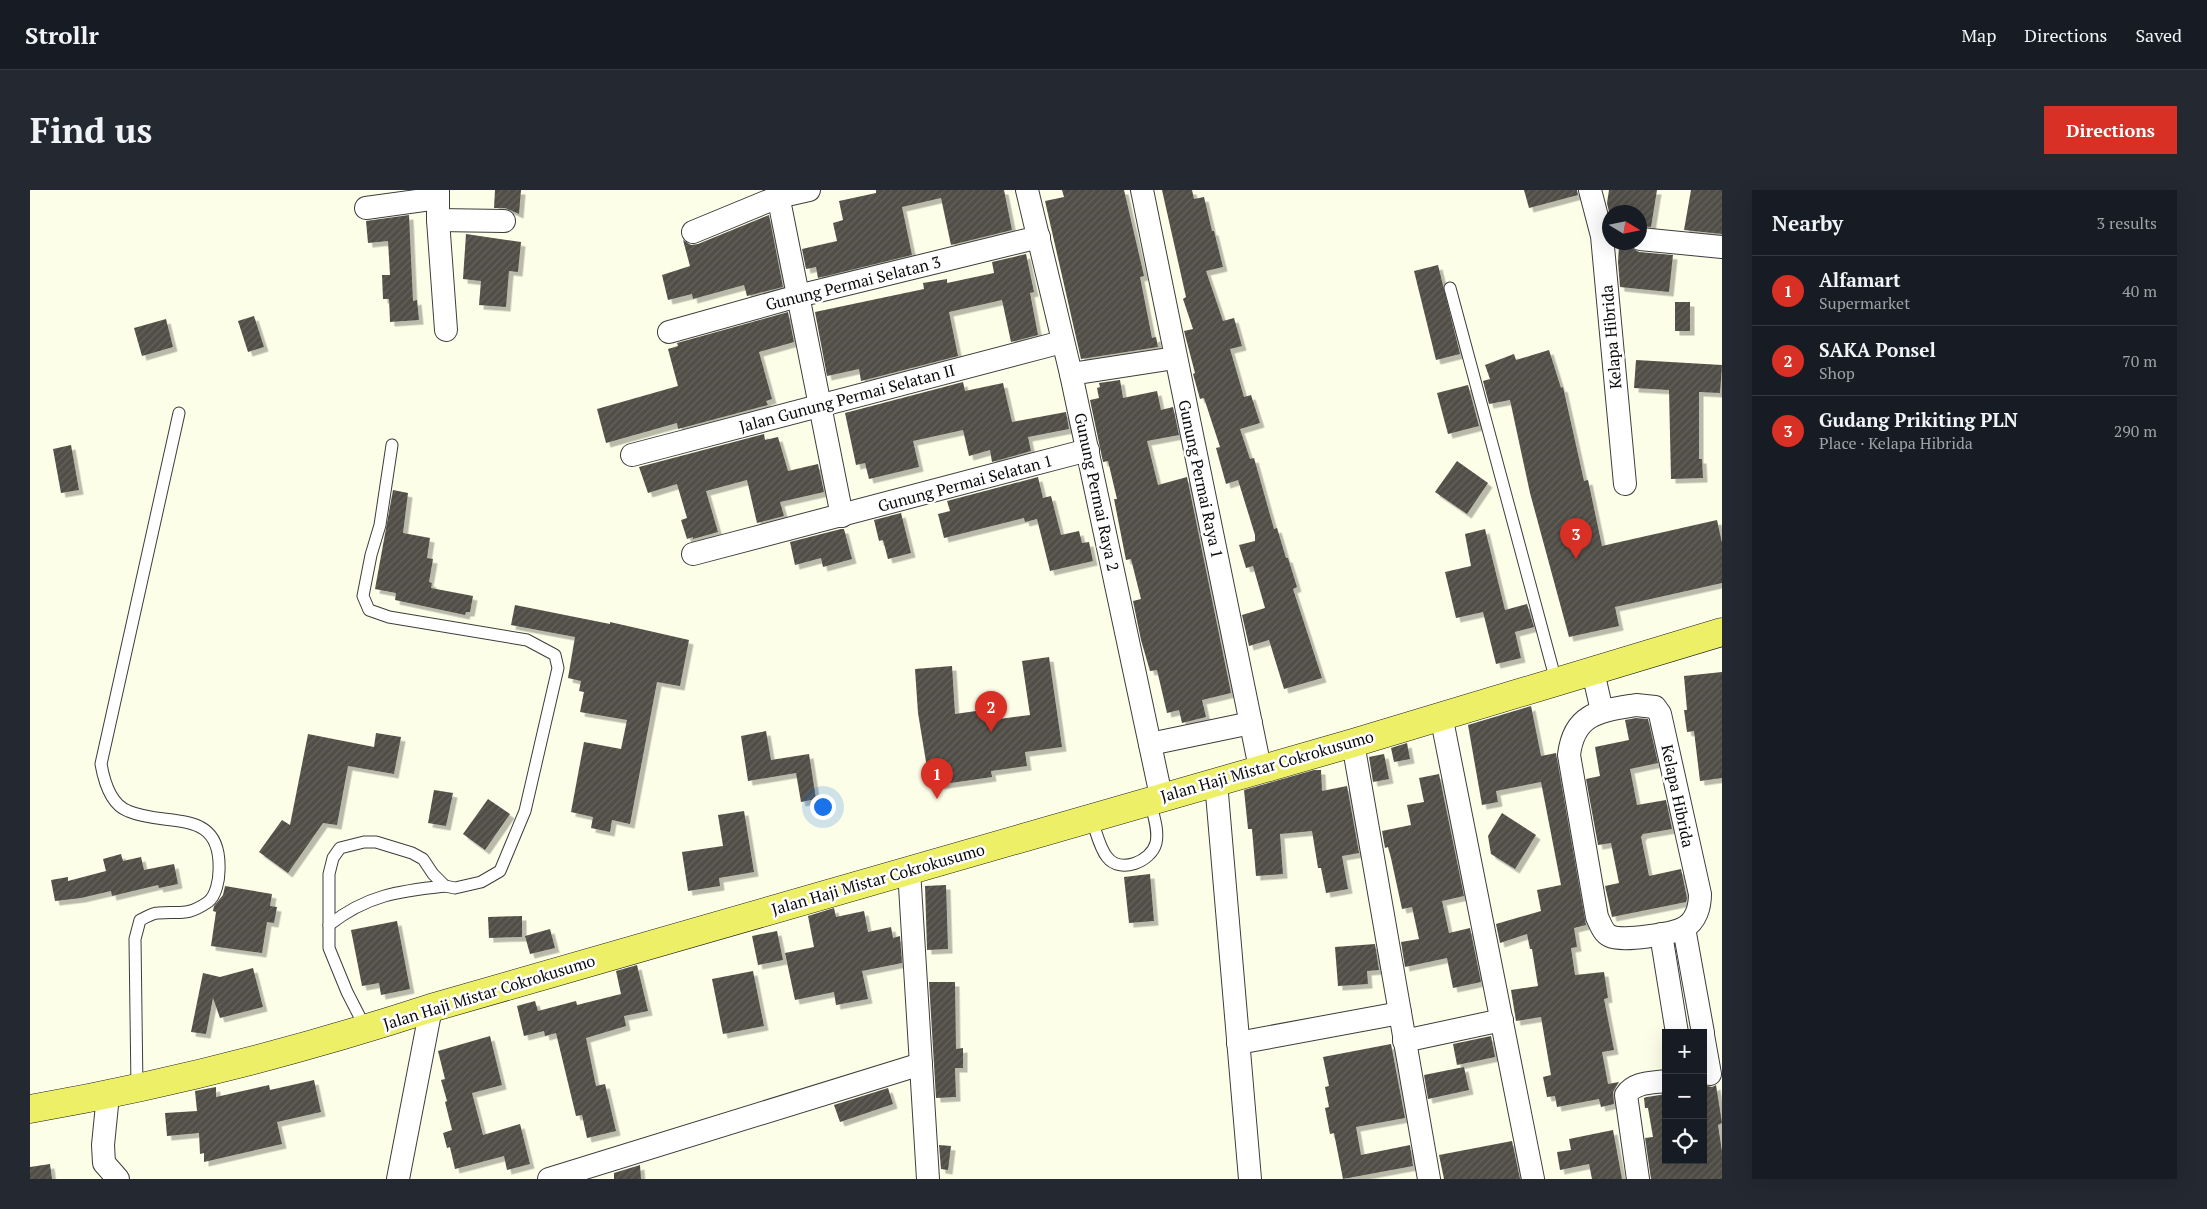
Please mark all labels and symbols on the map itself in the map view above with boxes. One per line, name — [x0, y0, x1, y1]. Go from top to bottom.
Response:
north arrow — [1602, 205, 1647, 250]
street label: Gunung Permai Selatan 3 — [763, 251, 943, 315]
street label: Kelapa Hibrida — [1595, 284, 1627, 390]
street label: Jalan Gunung Permai Selatan II — [737, 359, 957, 437]
street label: Gunung Permai Raya 1 — [1173, 398, 1229, 560]
street label: Gunung Permai Raya 2 — [1069, 411, 1125, 573]
street label: Gunung Permai Selatan 1 — [875, 449, 1055, 517]
pin: 3 — [1560, 518, 1592, 559]
pin: 2 — [975, 691, 1007, 732]
street label: Jalan Haji Mistar Cokrokusumo — [1158, 725, 1376, 807]
street label: Kelapa Hibrida — [1656, 743, 1700, 849]
pin: 1 — [921, 758, 953, 799]
your location — [810, 794, 836, 820]
street label: Jalan Haji Mistar Cokrokusumo — [769, 838, 987, 920]
street label: Jalan Haji Mistar Cokrokusumo — [380, 949, 598, 1035]

